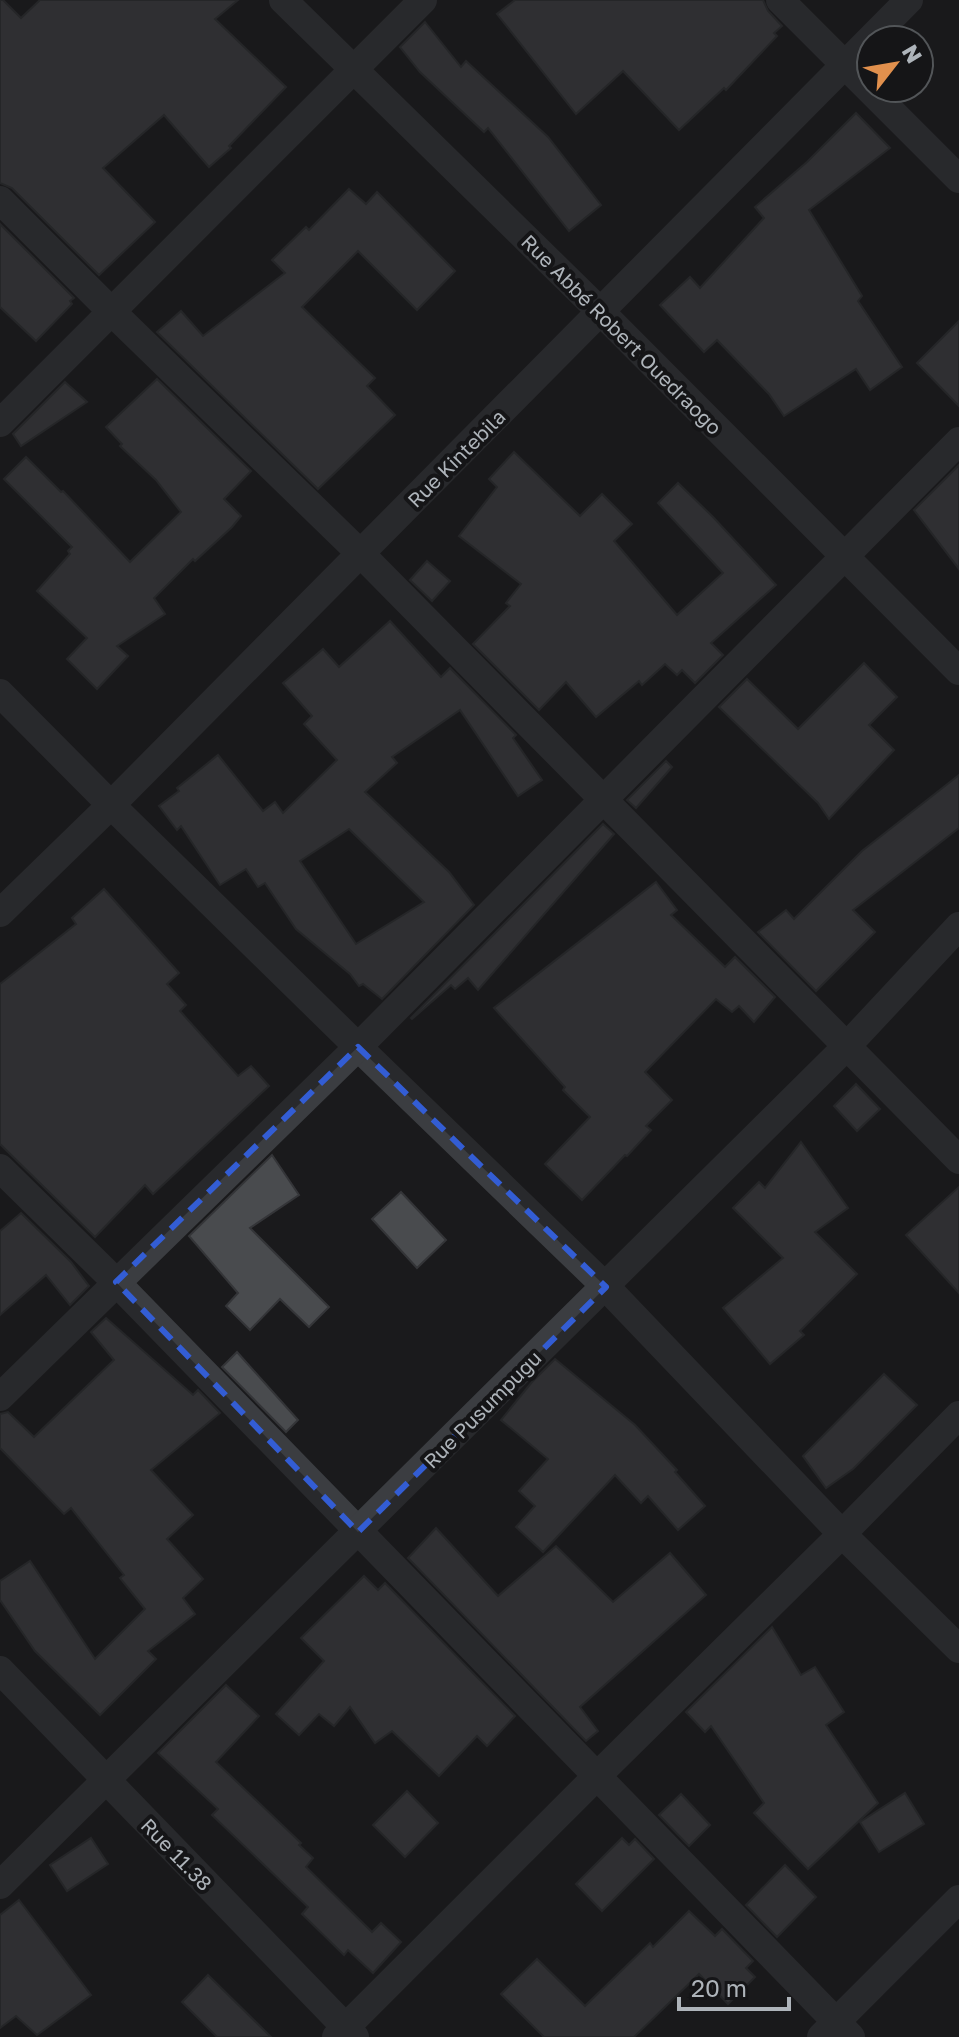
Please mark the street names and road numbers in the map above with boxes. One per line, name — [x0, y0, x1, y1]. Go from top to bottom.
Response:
street label: Rue Abbé Robert Ouedraogo — [517, 229, 727, 439]
street label: Rue Kintebila — [402, 404, 510, 512]
street label: Rue Pusumpugu — [418, 1345, 546, 1473]
street label: Rue 11.38 — [137, 1813, 217, 1895]

